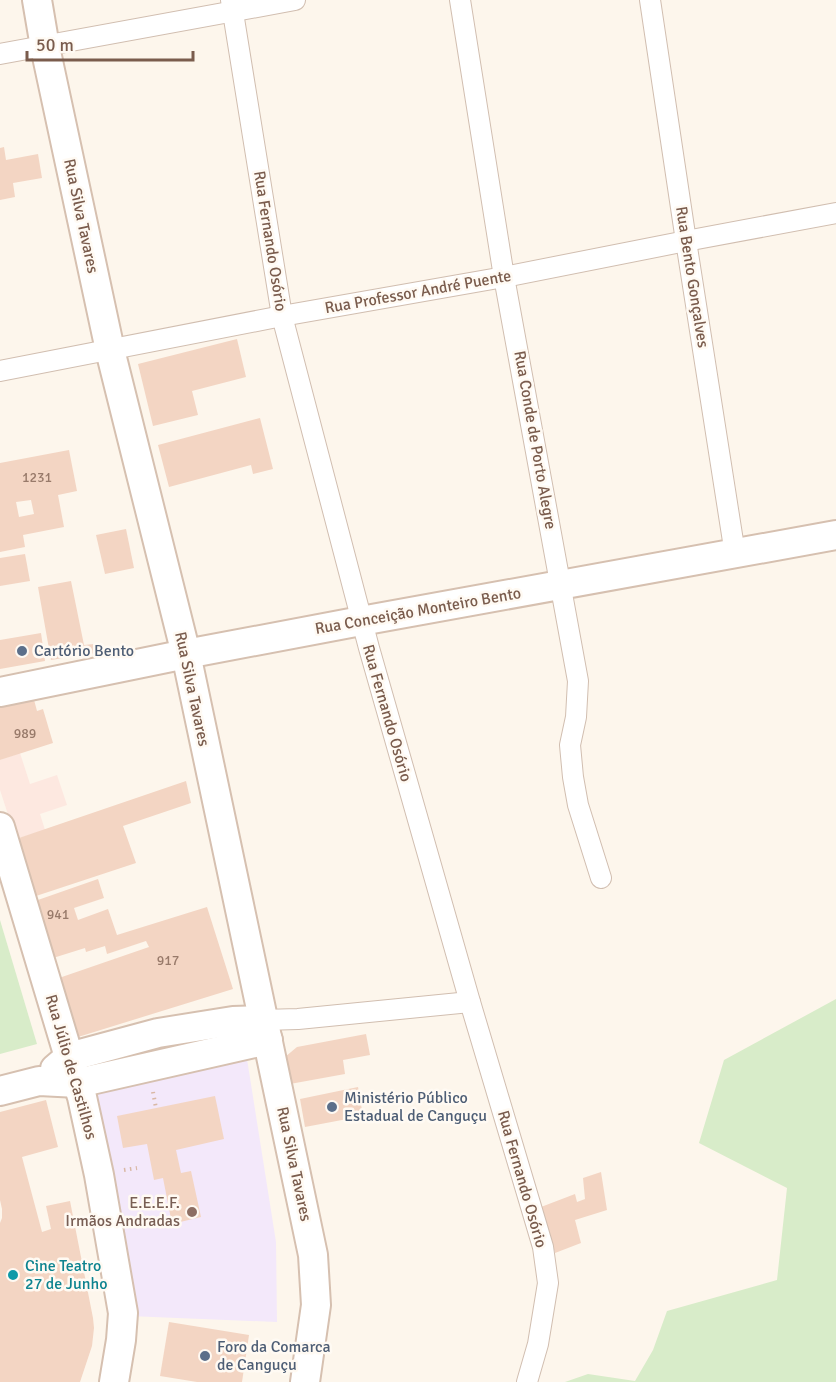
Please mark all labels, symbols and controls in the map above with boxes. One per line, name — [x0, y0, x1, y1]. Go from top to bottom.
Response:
scale bar — [27, 24, 194, 62]
text: 50 m — [36, 34, 74, 56]
street label: Rua Silva Tavares — [59, 157, 103, 275]
street label: Rua Fernando Osório — [249, 169, 291, 313]
street label: Rua Bento Gonçalves — [671, 205, 713, 349]
street label: Rua Professor André Puente — [323, 266, 513, 318]
street label: Rua Conde de Porto Alegre — [509, 349, 561, 531]
house number: 1231 — [22, 469, 52, 486]
street label: Rua Conceição Monteiro Bento — [313, 583, 523, 639]
street label: Rua Silva Tavares — [170, 630, 214, 748]
place label: Cartório Bento — [34, 641, 134, 661]
street label: Rua Fernando Osório — [358, 642, 416, 784]
marker: Cartório Bento — [15, 644, 29, 658]
house number: 989 — [14, 725, 36, 742]
house number: 941 — [47, 906, 69, 923]
house number: 917 — [157, 952, 179, 969]
street label: Rua Júlio de Castilhos — [41, 992, 101, 1142]
place label: Ministério Público Estadual de Canguçu — [344, 1088, 487, 1126]
marker: Ministério Público Estadual de Canguçu — [325, 1100, 339, 1114]
street label: Rua Silva Tavares — [272, 1105, 316, 1223]
street label: Rua Fernando Osório — [493, 1108, 551, 1250]
place label: E.E.E.F. Irmãos Andradas — [65, 1193, 180, 1231]
marker: E.E.E.F. Irmãos Andradas — [185, 1205, 199, 1219]
place label: Cine Teatro 27 de Junho — [25, 1256, 108, 1294]
marker: Cine Teatro 27 de Junho — [6, 1268, 20, 1282]
place label: Foro da Comarca de Canguçu — [217, 1337, 331, 1375]
marker: Foro da Comarca de Canguçu — [198, 1349, 212, 1363]

